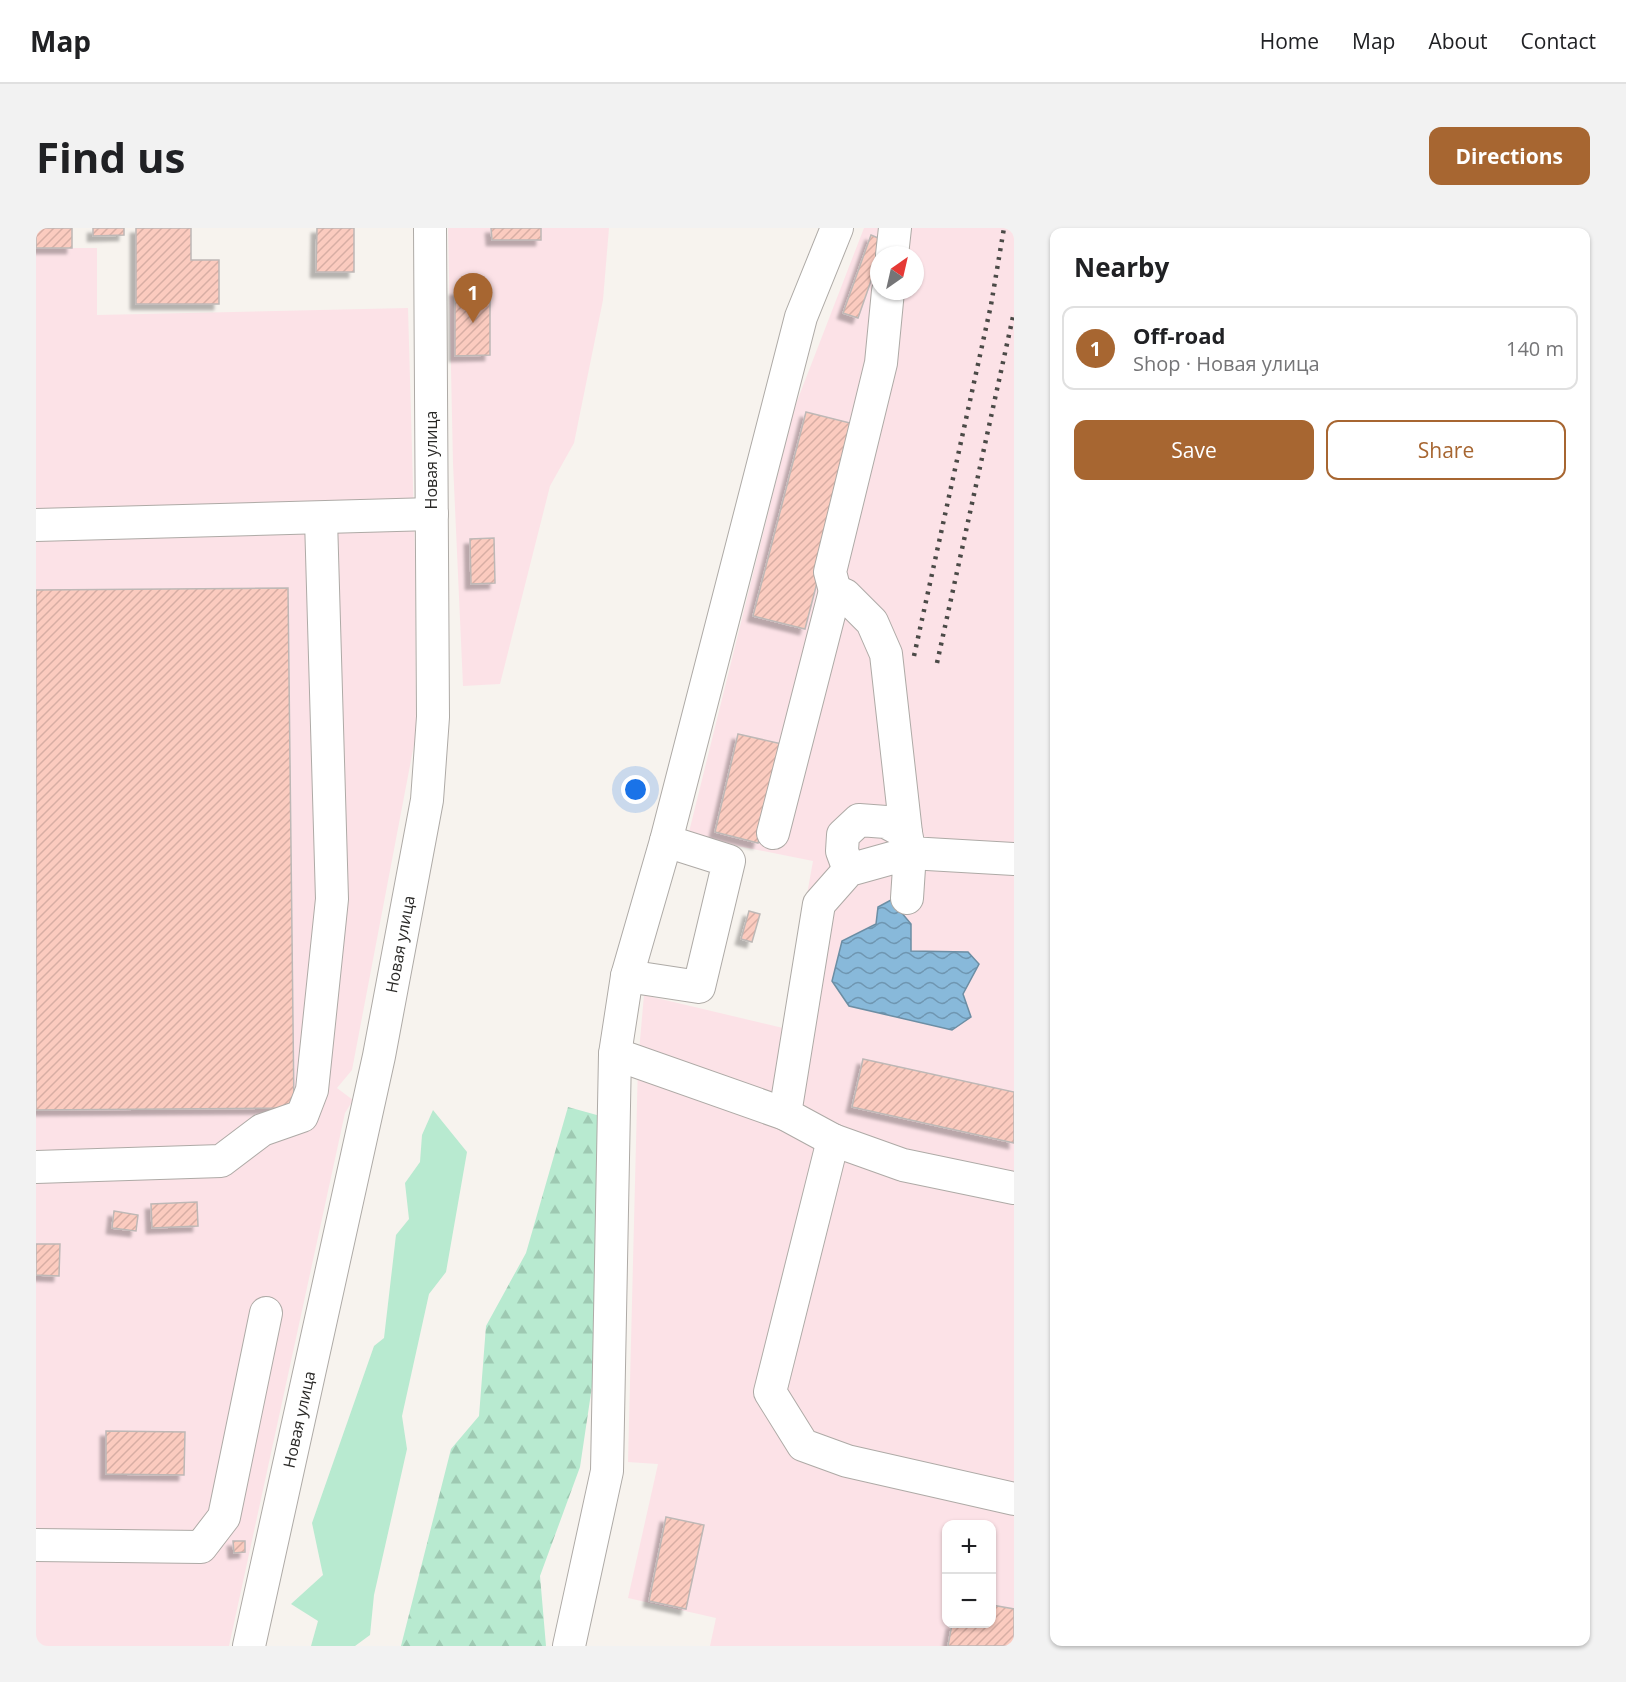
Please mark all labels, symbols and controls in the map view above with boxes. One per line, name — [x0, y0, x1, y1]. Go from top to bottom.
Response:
text: Map — [30, 22, 91, 60]
text: Home — [1260, 27, 1319, 55]
text: Map — [1352, 27, 1395, 55]
text: About — [1428, 27, 1488, 55]
text: Contact — [1521, 27, 1596, 55]
button: Directions — [1429, 127, 1590, 185]
text: Find us — [36, 128, 185, 185]
north arrow — [870, 246, 924, 300]
text: Nearby — [1074, 249, 1169, 285]
pin: 1 — [454, 274, 492, 323]
text: Off-road — [1133, 320, 1225, 350]
text: 1 — [1090, 335, 1101, 362]
text: 140 m — [1506, 335, 1564, 362]
text: Shop · Новая улица — [1133, 350, 1320, 377]
street label: Новая улица — [420, 411, 442, 509]
button: Save — [1074, 420, 1314, 480]
button: Share — [1326, 420, 1566, 480]
your location — [621, 775, 650, 804]
street label: Новая улица — [380, 894, 420, 995]
street label: Новая улица — [278, 1369, 320, 1470]
map controls — [942, 1520, 996, 1628]
button: + — [942, 1520, 996, 1574]
button: − — [942, 1574, 996, 1628]

